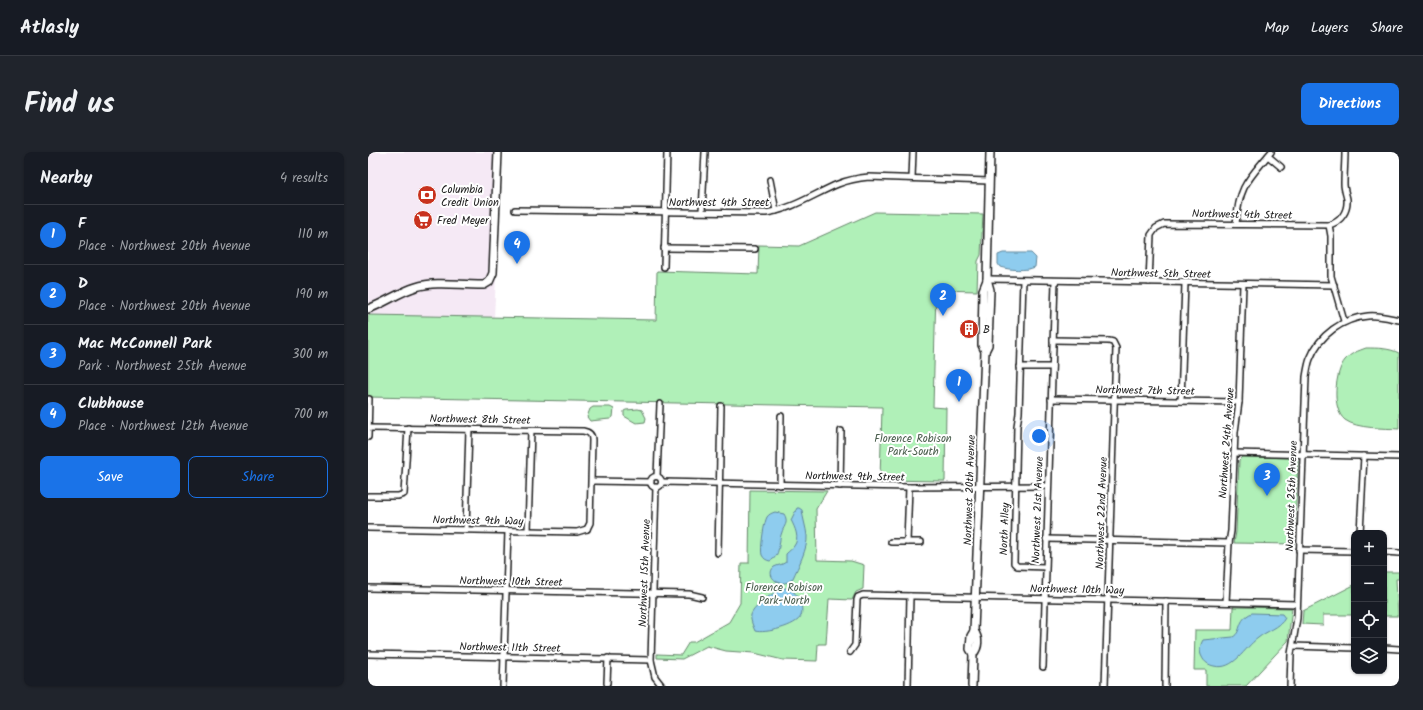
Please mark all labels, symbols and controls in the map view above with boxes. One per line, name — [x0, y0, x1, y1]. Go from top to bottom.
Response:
text: Atlasly — [20, 13, 79, 43]
text: Map — [1265, 17, 1289, 39]
text: Layers — [1311, 17, 1349, 39]
text: Share — [1371, 17, 1403, 39]
text: Find us — [24, 82, 115, 127]
button: Directions — [1301, 83, 1399, 125]
text: Nearby — [40, 165, 92, 192]
text: 4 results — [280, 168, 328, 189]
place label: Columbia Credit Union — [441, 181, 499, 212]
bank icon: Columbia Credit Union — [416, 184, 438, 206]
street label: Northwest 4th Street — [669, 194, 770, 212]
street label: Northwest 4th Street — [1192, 205, 1293, 225]
supermarket icon: Fred Meyer — [412, 209, 434, 231]
text: F — [78, 212, 86, 236]
place label: Fred Meyer — [437, 212, 490, 230]
text: 1 — [51, 224, 55, 245]
text: 110 m — [298, 224, 328, 245]
pin: 4 — [504, 231, 530, 264]
text: Place · Northwest 20th Avenue — [78, 236, 250, 257]
street label: Northwest 5th Street — [1111, 264, 1212, 284]
text: D — [78, 272, 88, 296]
pin: 2 — [930, 283, 956, 316]
text: 2 — [49, 284, 57, 305]
text: 190 m — [296, 284, 328, 305]
text: Place · Northwest 20th Avenue — [78, 296, 250, 317]
building icon: B — [958, 318, 980, 340]
place label: B — [983, 321, 990, 339]
text: Mac McConnell Park — [78, 332, 211, 356]
text: 3 — [49, 344, 57, 365]
text: 300 m — [292, 344, 328, 365]
text: Park · Northwest 25th Avenue — [78, 356, 246, 377]
pin: 1 — [946, 369, 972, 402]
street label: Northwest 7th Street — [1095, 381, 1196, 401]
street label: Northwest 24th Avenue — [1214, 387, 1240, 499]
text: Clubhouse — [78, 392, 144, 416]
text: 4 — [49, 404, 57, 425]
text: 700 m — [293, 404, 328, 425]
street label: Northwest 8th Street — [429, 410, 531, 430]
text: Place · Northwest 12th Avenue — [78, 416, 248, 437]
your location — [1029, 426, 1049, 446]
park label: Florence Robison Park-South — [874, 430, 952, 461]
street label: Northwest 20th Avenue — [959, 434, 981, 546]
street label: Northwest 25th Avenue — [1281, 440, 1303, 552]
button: Save — [40, 456, 180, 498]
button: Share — [188, 456, 328, 498]
street label: Northwest 21st Avenue — [1027, 456, 1049, 564]
street label: Northwest 22nd Avenue — [1091, 456, 1113, 570]
pin: 3 — [1254, 463, 1280, 496]
street label: Northwest 9th Street — [805, 467, 906, 487]
street label: North Alley — [995, 501, 1015, 556]
street label: Northwest 9th Way — [432, 511, 524, 531]
street label: Northwest 15th Avenue — [634, 519, 656, 627]
map controls — [1351, 530, 1387, 674]
button: + — [1351, 530, 1387, 566]
button: − — [1351, 566, 1387, 602]
street label: Northwest 10th Street — [459, 572, 564, 592]
park label: Florence Robison Park-North — [745, 579, 823, 610]
street label: Northwest 10th Way — [1030, 580, 1125, 600]
button: locate — [1351, 602, 1387, 638]
street label: Northwest 11th Street — [459, 638, 562, 658]
button: layers — [1351, 638, 1387, 674]

